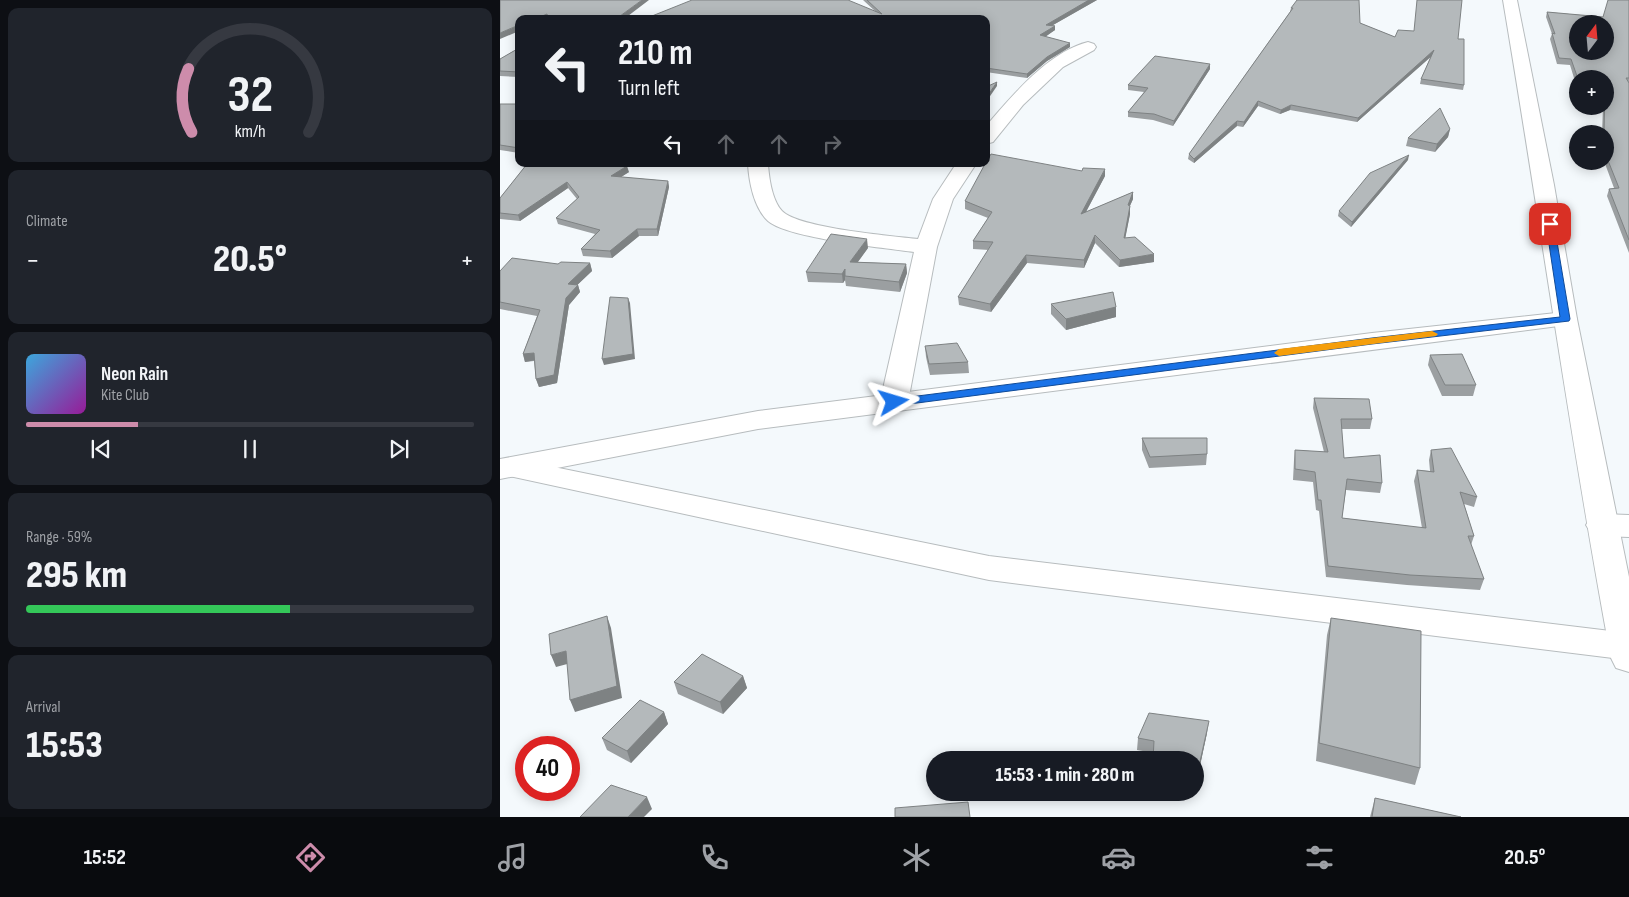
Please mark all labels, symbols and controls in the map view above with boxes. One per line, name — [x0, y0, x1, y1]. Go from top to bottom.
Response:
north arrow — [1569, 15, 1614, 60]
map controls — [1569, 15, 1614, 170]
text: 210 m — [618, 32, 692, 75]
icon: left — [535, 35, 600, 100]
text: 32 — [227, 64, 273, 127]
button: + — [1569, 70, 1614, 115]
text: Turn left — [618, 75, 680, 102]
text: km/h — [235, 121, 265, 142]
button: − — [1569, 125, 1614, 170]
icon: left — [659, 130, 687, 158]
icon: ahead — [712, 130, 740, 158]
icon: ahead — [765, 130, 793, 158]
icon: right — [818, 130, 846, 158]
pin — [1529, 203, 1571, 245]
icon: arrive — [1536, 210, 1564, 238]
text: Climate — [26, 212, 68, 231]
text: 20.5° — [213, 237, 287, 282]
text: − — [26, 244, 40, 277]
text: + — [460, 244, 474, 277]
text: Neon Rain — [101, 363, 168, 386]
position arrow — [867, 375, 919, 427]
text: Kite Club — [101, 386, 149, 405]
icon: previous — [87, 435, 115, 463]
icon: pause — [236, 435, 264, 463]
icon: next — [385, 435, 413, 463]
text: Range · 59% — [26, 528, 92, 547]
text: 295 km — [26, 553, 127, 598]
text: Arrival — [26, 698, 60, 717]
text: 15:53 — [26, 723, 103, 768]
speed limit sign: 40 — [515, 736, 580, 801]
text: 15:53 · 1 min · 280 m — [996, 764, 1134, 787]
icon: directions — [293, 840, 328, 875]
icon: music — [495, 840, 530, 875]
icon: phone — [697, 840, 732, 875]
icon: climate — [899, 840, 934, 875]
icon: car — [1101, 840, 1136, 875]
icon: filters — [1302, 840, 1337, 875]
text: 15:52 — [83, 844, 126, 871]
text: 20.5° — [1504, 844, 1546, 871]

